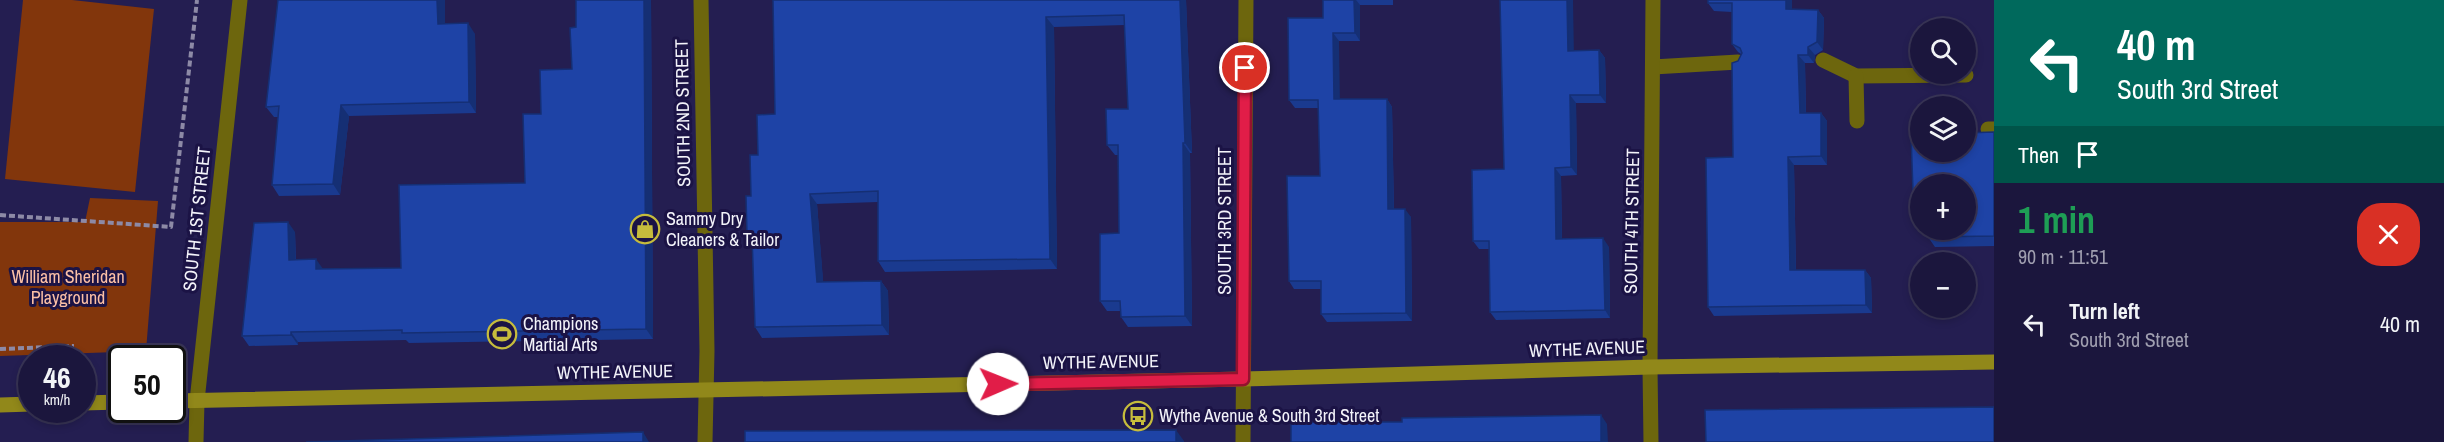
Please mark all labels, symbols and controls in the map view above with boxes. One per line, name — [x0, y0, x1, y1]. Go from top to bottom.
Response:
text: 40 m — [2117, 17, 2196, 73]
map controls — [1910, 18, 1976, 318]
button: search — [1910, 18, 1976, 84]
icon: left — [2018, 24, 2096, 102]
street label: SOUTH 2ND STREET — [669, 39, 696, 187]
pin — [1219, 42, 1270, 93]
icon: arrive — [1228, 51, 1261, 84]
text: South 3rd Street — [2117, 71, 2278, 107]
button: layers — [1910, 96, 1976, 162]
icon: arrive — [2071, 138, 2104, 171]
text: Then — [2018, 140, 2059, 170]
street label: SOUTH 1ST STREET — [176, 146, 217, 292]
street label: SOUTH 3RD STREET — [1212, 147, 1237, 295]
street label: SOUTH 4TH STREET — [1618, 148, 1645, 294]
button: + — [1910, 174, 1976, 240]
text: 1 min — [2018, 196, 2095, 244]
button: close — [2357, 203, 2420, 266]
place label: Sammy Dry Cleaners & Tailor — [666, 206, 779, 252]
shop icon: Sammy Dry Cleaners & Tailor — [629, 213, 661, 245]
text: 90 m · 11:51 — [2018, 243, 2108, 270]
button: − — [1910, 252, 1976, 318]
park label: William Sheridan Playground — [11, 264, 125, 310]
text: Turn left — [2069, 296, 2140, 326]
icon: left — [2018, 308, 2051, 341]
text: 40 m — [2380, 309, 2420, 339]
place label: Champions Martial Arts — [523, 311, 598, 357]
sports icon: Champions Martial Arts — [486, 318, 518, 350]
text: South 3rd Street — [2069, 326, 2188, 353]
street label: WYTHE AVENUE — [1528, 334, 1645, 363]
speed limit sign: 50 — [108, 345, 186, 423]
street label: WYTHE AVENUE — [1043, 348, 1159, 375]
position arrow — [966, 352, 1030, 416]
text: 46 — [43, 357, 71, 397]
street label: WYTHE AVENUE — [557, 358, 673, 385]
text: km/h — [44, 389, 70, 410]
bus stop icon: Wythe Avenue & South 3rd Street — [1122, 400, 1154, 432]
place label: Wythe Avenue & South 3rd Street — [1159, 403, 1379, 428]

